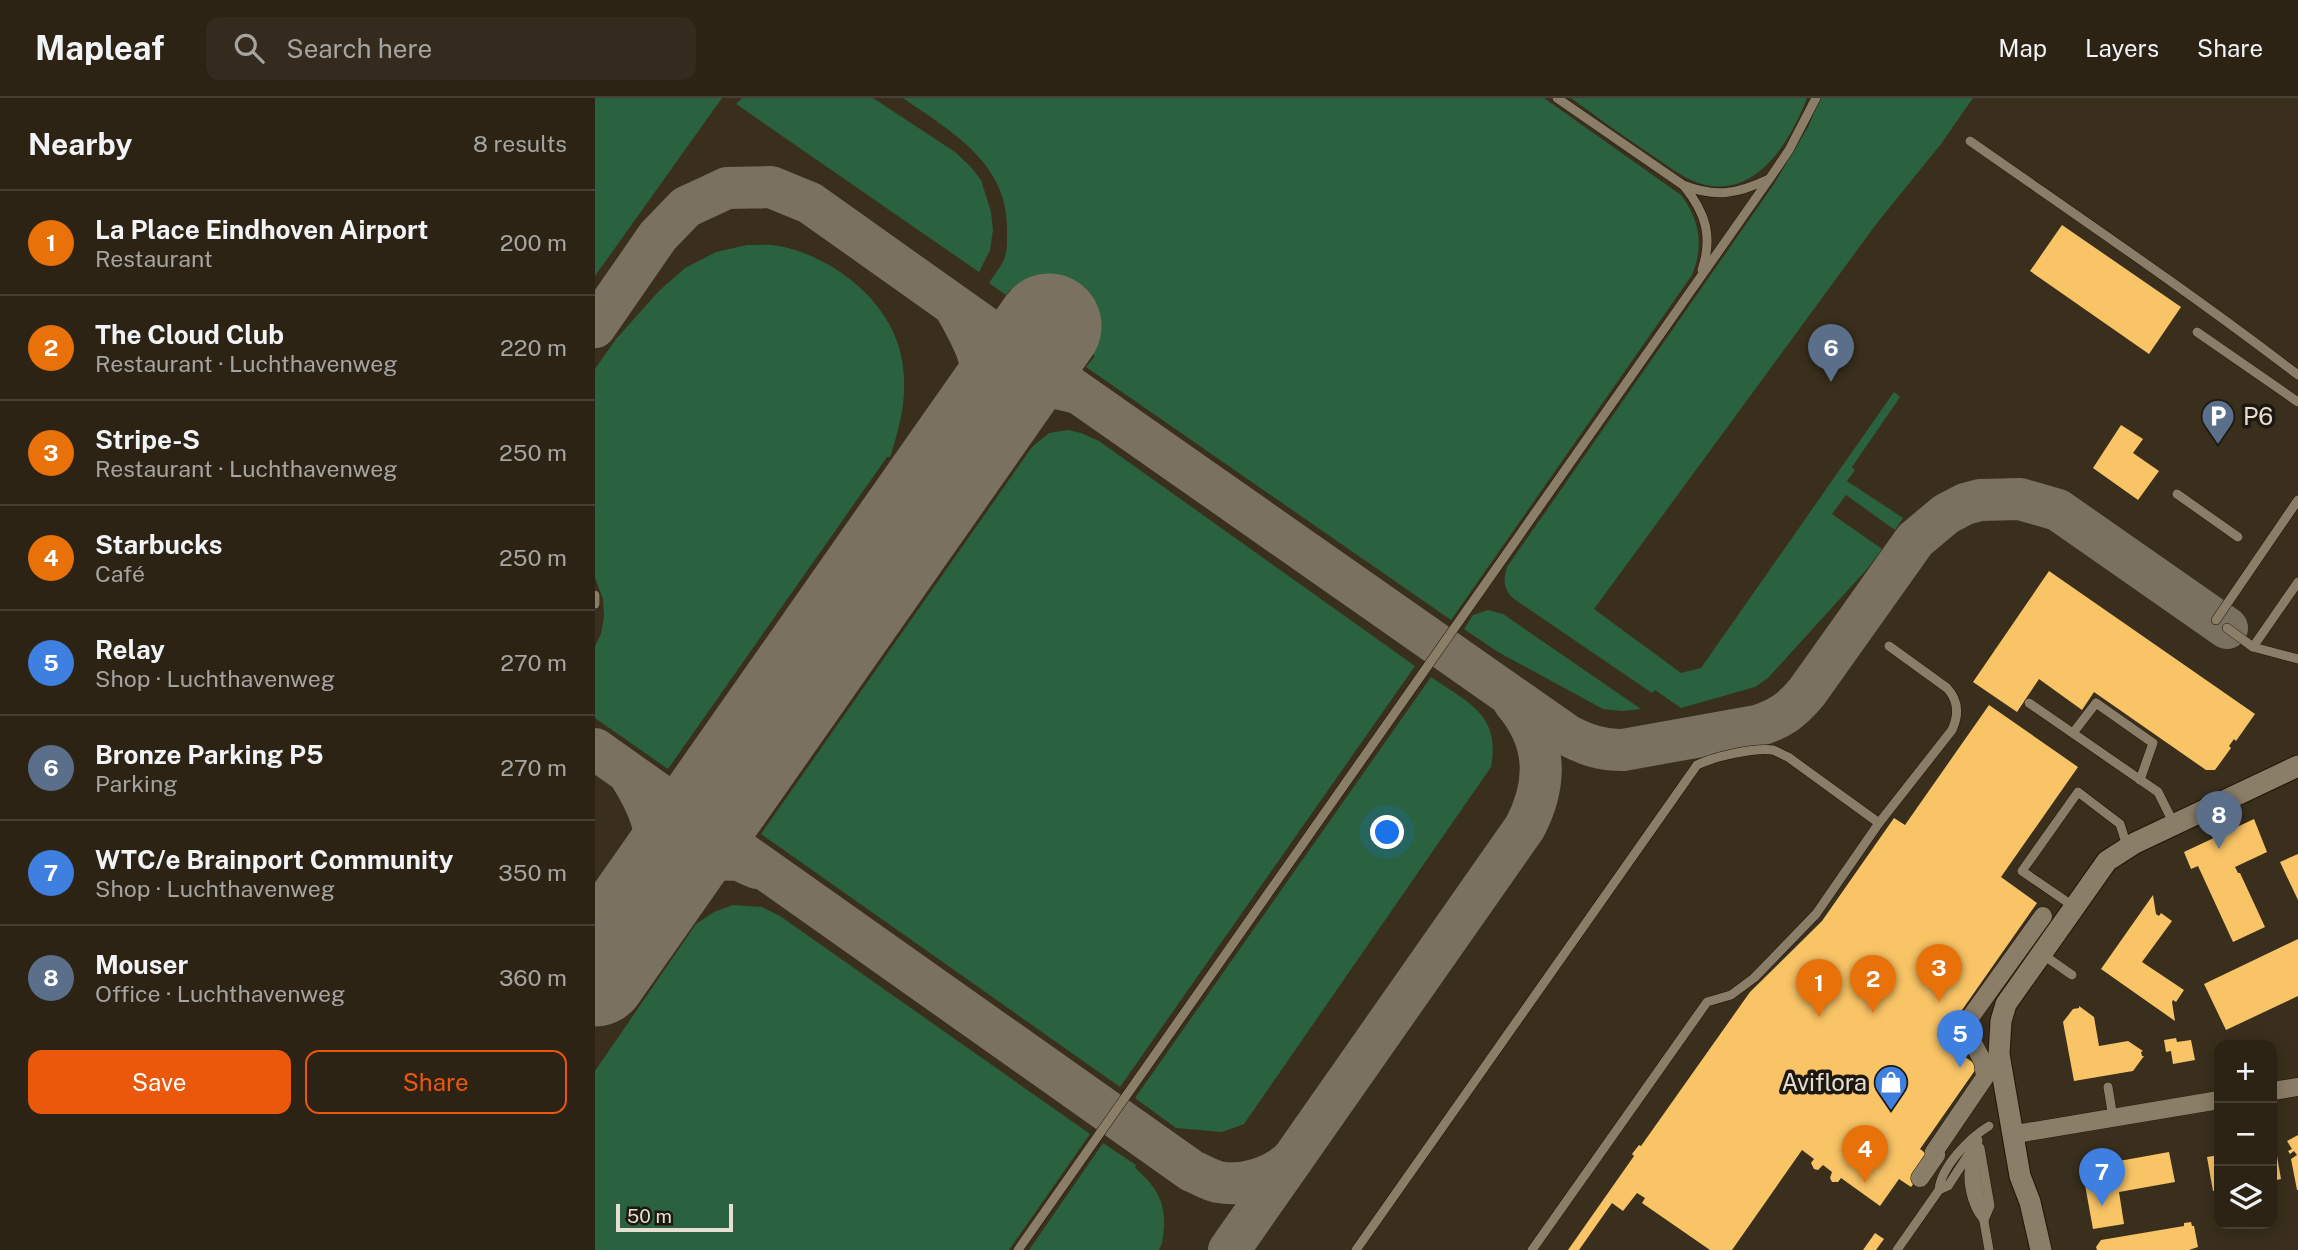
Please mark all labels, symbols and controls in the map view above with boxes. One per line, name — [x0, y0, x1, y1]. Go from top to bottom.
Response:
search box — [206, 17, 696, 80]
text: Mapleaf — [35, 29, 164, 67]
icon: search — [230, 29, 268, 67]
text: Search here — [286, 33, 432, 64]
text: Map — [1998, 34, 2047, 62]
text: Layers — [2085, 34, 2159, 62]
text: Share — [2197, 34, 2263, 62]
text: Nearby — [28, 126, 132, 162]
text: 8 results — [473, 130, 567, 157]
text: La Place Eindhoven Airport — [95, 214, 428, 245]
text: 1 — [46, 229, 56, 256]
text: 200 m — [500, 229, 567, 256]
text: Restaurant — [95, 245, 213, 272]
text: The Cloud Club — [95, 319, 284, 350]
pin: 6 — [1808, 324, 1854, 382]
text: 2 — [44, 334, 58, 361]
text: 220 m — [500, 334, 567, 361]
text: Restaurant · Luchthavenweg — [95, 350, 397, 377]
parking icon: P6 — [2199, 397, 2237, 446]
place label: P6 — [2243, 402, 2273, 430]
text: Stripe-S — [95, 424, 200, 455]
text: 3 — [43, 439, 59, 466]
text: 250 m — [499, 439, 567, 466]
text: Restaurant · Luchthavenweg — [95, 455, 397, 482]
text: Starbucks — [95, 529, 222, 560]
text: 4 — [43, 544, 59, 571]
text: 250 m — [499, 544, 567, 571]
text: Café — [95, 560, 145, 587]
text: Relay — [95, 634, 165, 665]
text: 5 — [43, 649, 59, 676]
text: 270 m — [500, 649, 567, 676]
text: Shop · Luchthavenweg — [95, 665, 335, 692]
text: Bronze Parking P5 — [95, 739, 324, 770]
text: 6 — [43, 754, 59, 781]
text: 270 m — [500, 754, 567, 781]
text: Parking — [95, 770, 177, 797]
pin: 8 — [2196, 791, 2242, 849]
your location — [1370, 815, 1404, 849]
text: WTC/e Brainport Community — [95, 844, 453, 875]
text: 7 — [44, 859, 58, 886]
text: 350 m — [498, 859, 567, 886]
text: Shop · Luchthavenweg — [95, 875, 335, 902]
pin: 3 — [1916, 944, 1962, 1002]
text: Mouser — [95, 949, 188, 980]
pin: 2 — [1850, 955, 1896, 1013]
pin: 1 — [1796, 959, 1842, 1017]
text: 8 — [43, 964, 59, 991]
text: 360 m — [499, 964, 567, 991]
text: Office · Luchthavenweg — [95, 980, 345, 1007]
pin: 5 — [1937, 1010, 1983, 1068]
map controls — [2214, 1040, 2277, 1229]
button: + — [2214, 1040, 2277, 1103]
button: Save — [28, 1050, 291, 1114]
button: Share — [305, 1050, 567, 1114]
shop icon: Aviflora — [1872, 1063, 1910, 1112]
place label: Aviflora — [1781, 1068, 1867, 1096]
button: − — [2214, 1103, 2277, 1166]
pin: 4 — [1842, 1125, 1888, 1183]
pin: 7 — [2079, 1148, 2125, 1206]
button: layers — [2214, 1166, 2277, 1229]
scale bar — [616, 1201, 733, 1233]
text: 50 m — [627, 1205, 672, 1227]

